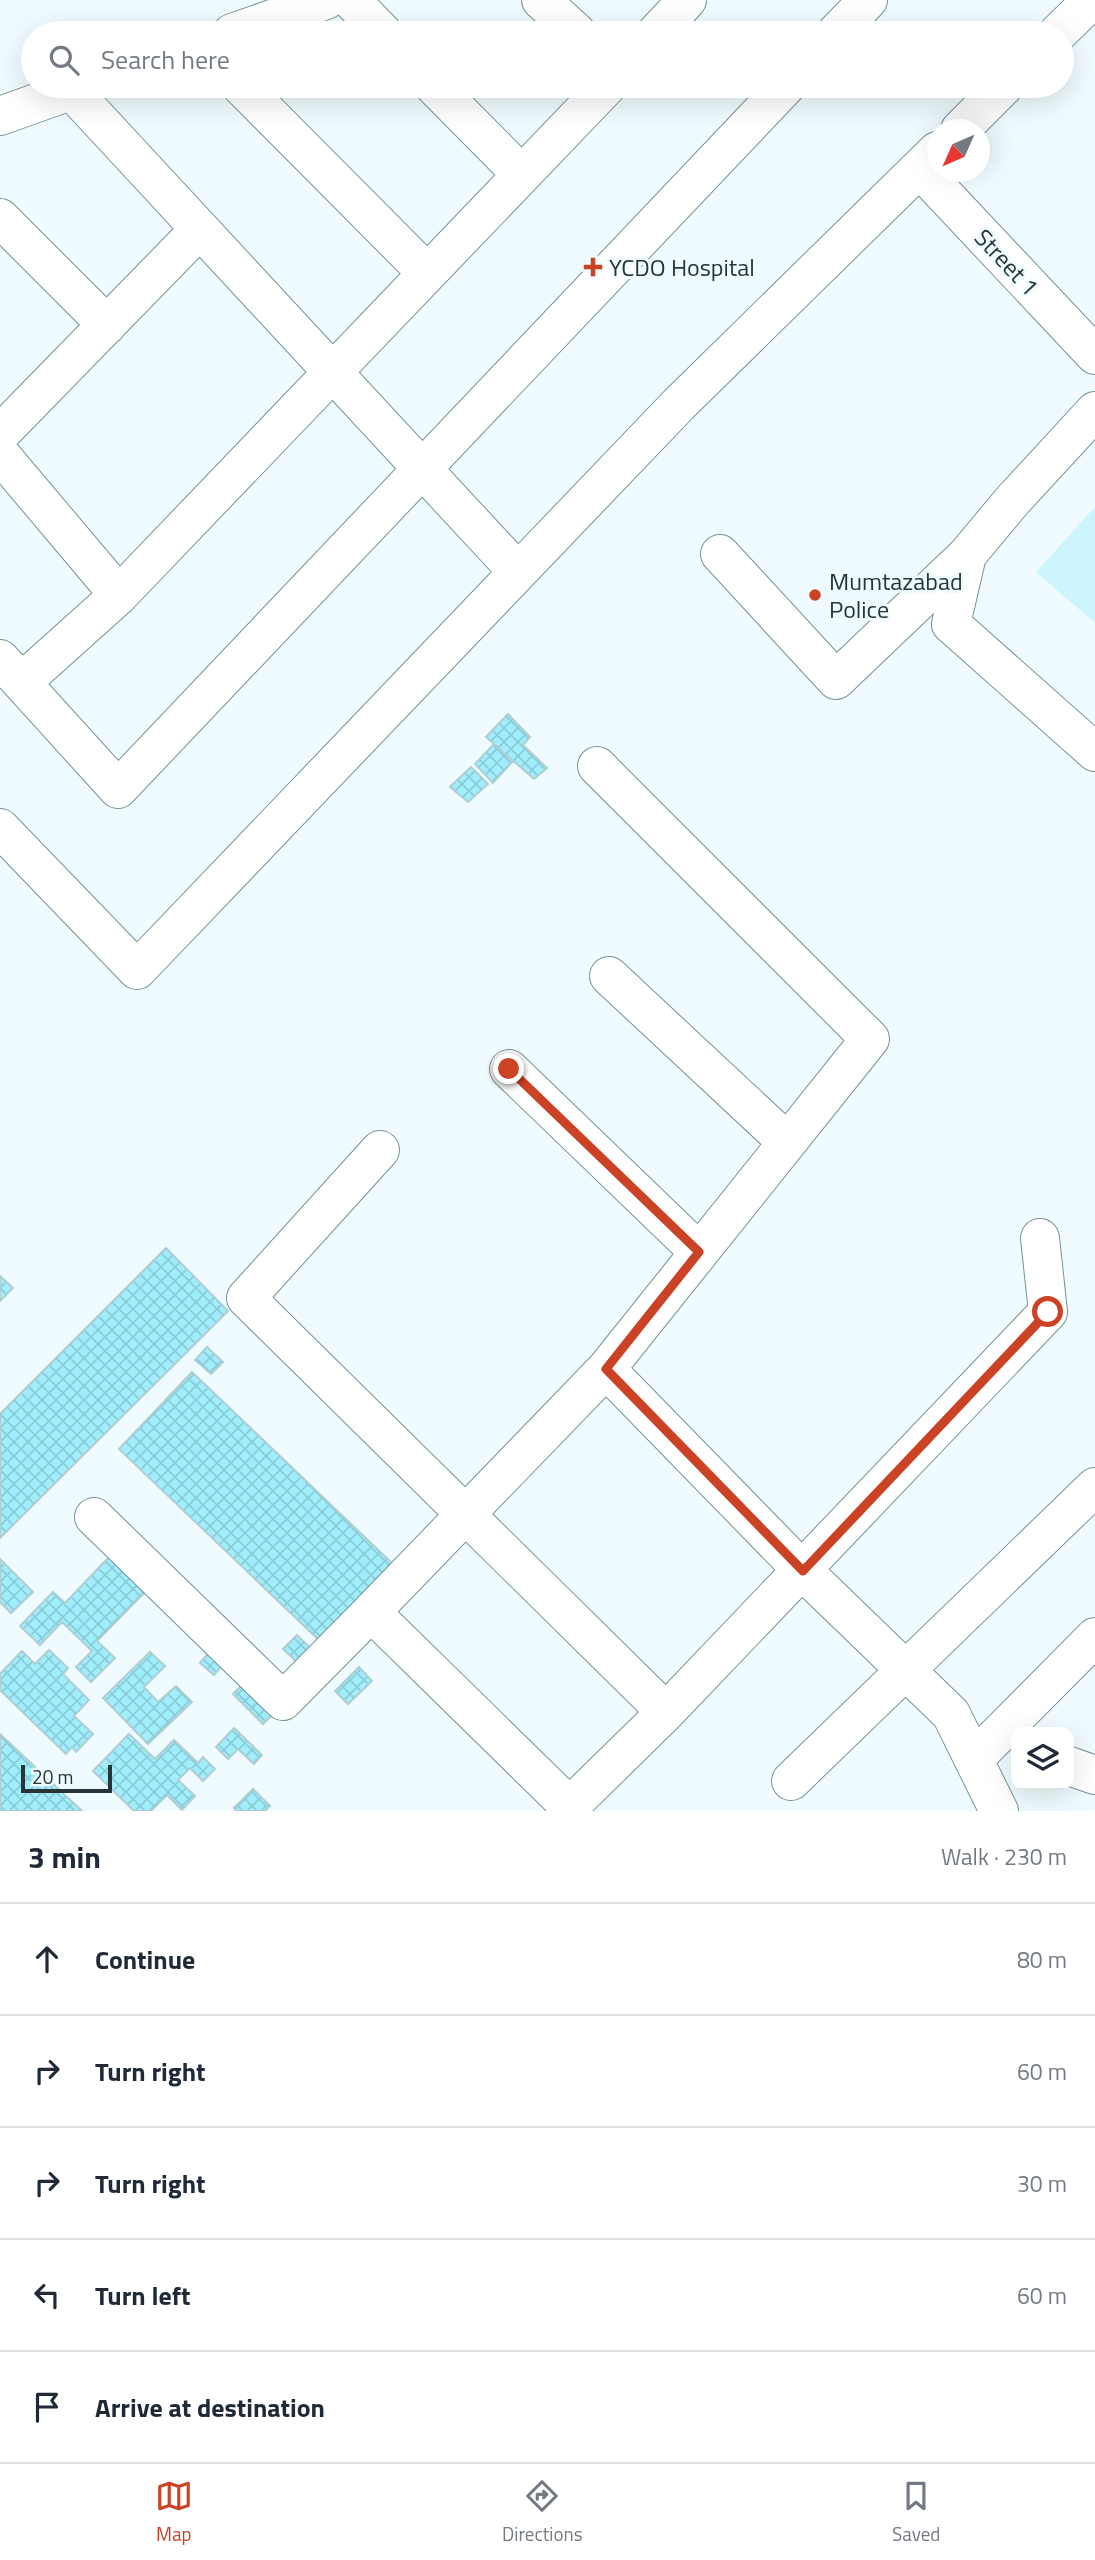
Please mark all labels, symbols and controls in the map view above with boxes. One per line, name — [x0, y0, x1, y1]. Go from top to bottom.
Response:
search box — [21, 21, 1074, 98]
text: Search here — [101, 40, 230, 79]
icon: search — [45, 41, 83, 79]
north arrow — [927, 119, 990, 182]
street label: Street 1 — [966, 220, 1048, 304]
place label: YCDO Hospital — [609, 249, 755, 285]
marker: YCDO Hospital — [583, 257, 603, 277]
place label: Mumtazabad Police — [829, 563, 963, 627]
marker: Mumtazabad Police — [807, 587, 823, 603]
route end — [493, 1053, 524, 1084]
route start — [1032, 1296, 1063, 1327]
map controls — [1011, 1727, 1074, 1790]
button: layers — [1011, 1727, 1074, 1790]
scale bar — [21, 1762, 112, 1794]
text: 20 m — [32, 1762, 73, 1791]
text: 3 min — [28, 1834, 101, 1880]
text: Walk · 230 m — [941, 1839, 1067, 1874]
icon: ahead — [28, 1940, 66, 1978]
text: Continue — [95, 1940, 195, 1979]
text: 80 m — [1017, 1942, 1067, 1977]
icon: right — [28, 2052, 66, 2090]
text: Turn right — [95, 2052, 206, 2091]
text: 60 m — [1017, 2054, 1067, 2089]
icon: right — [28, 2164, 66, 2202]
text: Turn right — [95, 2164, 206, 2203]
text: 30 m — [1017, 2166, 1067, 2201]
icon: left — [28, 2276, 66, 2314]
text: Turn left — [95, 2276, 190, 2315]
text: 60 m — [1017, 2278, 1067, 2313]
icon: arrive — [28, 2388, 66, 2426]
text: Arrive at destination — [95, 2388, 325, 2427]
tab: Map — [155, 2477, 193, 2548]
tab: Directions — [502, 2477, 583, 2548]
tab: Saved — [892, 2477, 940, 2548]

